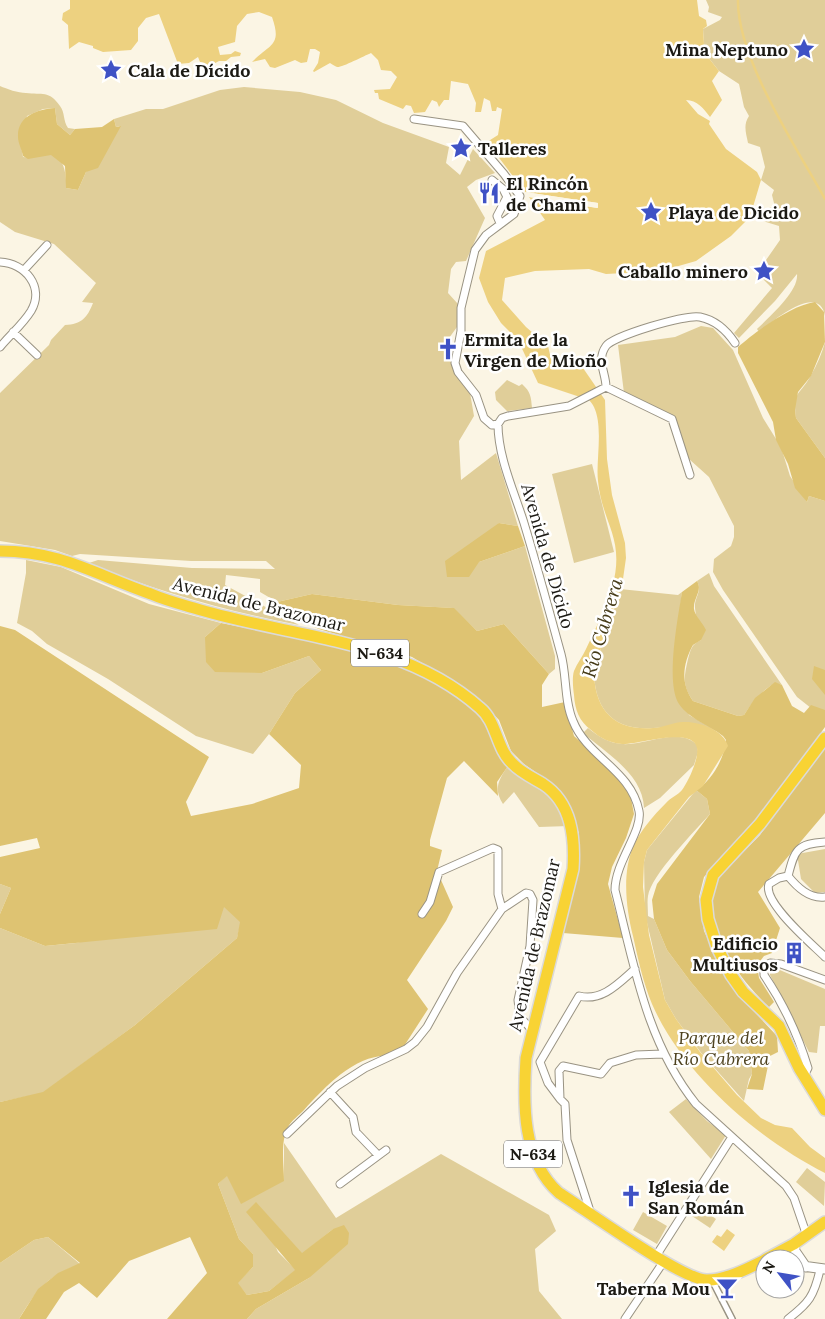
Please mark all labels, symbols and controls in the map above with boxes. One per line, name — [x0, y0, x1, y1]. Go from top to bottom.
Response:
place icon: Mina Neptuno — [791, 36, 817, 62]
place label: Mina Neptuno — [665, 38, 788, 61]
place icon: Cala de Dícido — [98, 57, 124, 83]
place label: Cala de Dícido — [128, 59, 250, 82]
place icon: Talleres — [448, 135, 474, 161]
place label: Talleres — [478, 137, 547, 160]
place label: El Rincón de Chami — [506, 172, 589, 216]
restaurant icon: El Rincón de Chami — [476, 180, 502, 206]
place icon: Playa de Dicido — [638, 199, 664, 225]
place label: Playa de Dicido — [668, 201, 799, 224]
place icon: Caballo minero — [751, 258, 777, 284]
place label: Caballo minero — [618, 260, 748, 283]
place label: Ermita de la Virgen de Mioño — [464, 328, 607, 372]
church icon: Ermita de la Virgen de Mioño — [435, 336, 461, 362]
street label: Avenida de Dícido — [516, 480, 580, 631]
street label: Avenida de Brazomar — [170, 571, 348, 637]
water label: Río Cabrera — [576, 575, 628, 681]
road number: N-634 — [351, 640, 409, 666]
street label: Avenida de Brazomar — [503, 856, 565, 1035]
place label: Edificio Multiusos — [692, 932, 778, 976]
building icon: Edificio Multiusos — [781, 940, 807, 966]
park label: Parque del Río Cabrera — [673, 1026, 770, 1070]
road number: N-634 — [504, 1140, 562, 1168]
place label: Iglesia de San Román — [648, 1175, 745, 1219]
church icon: Iglesia de San Román — [618, 1183, 644, 1209]
north arrow — [755, 1249, 805, 1299]
text: N — [758, 1258, 779, 1277]
bar icon: Taberna Mou — [714, 1275, 740, 1301]
place label: Taberna Mou — [597, 1277, 710, 1300]

